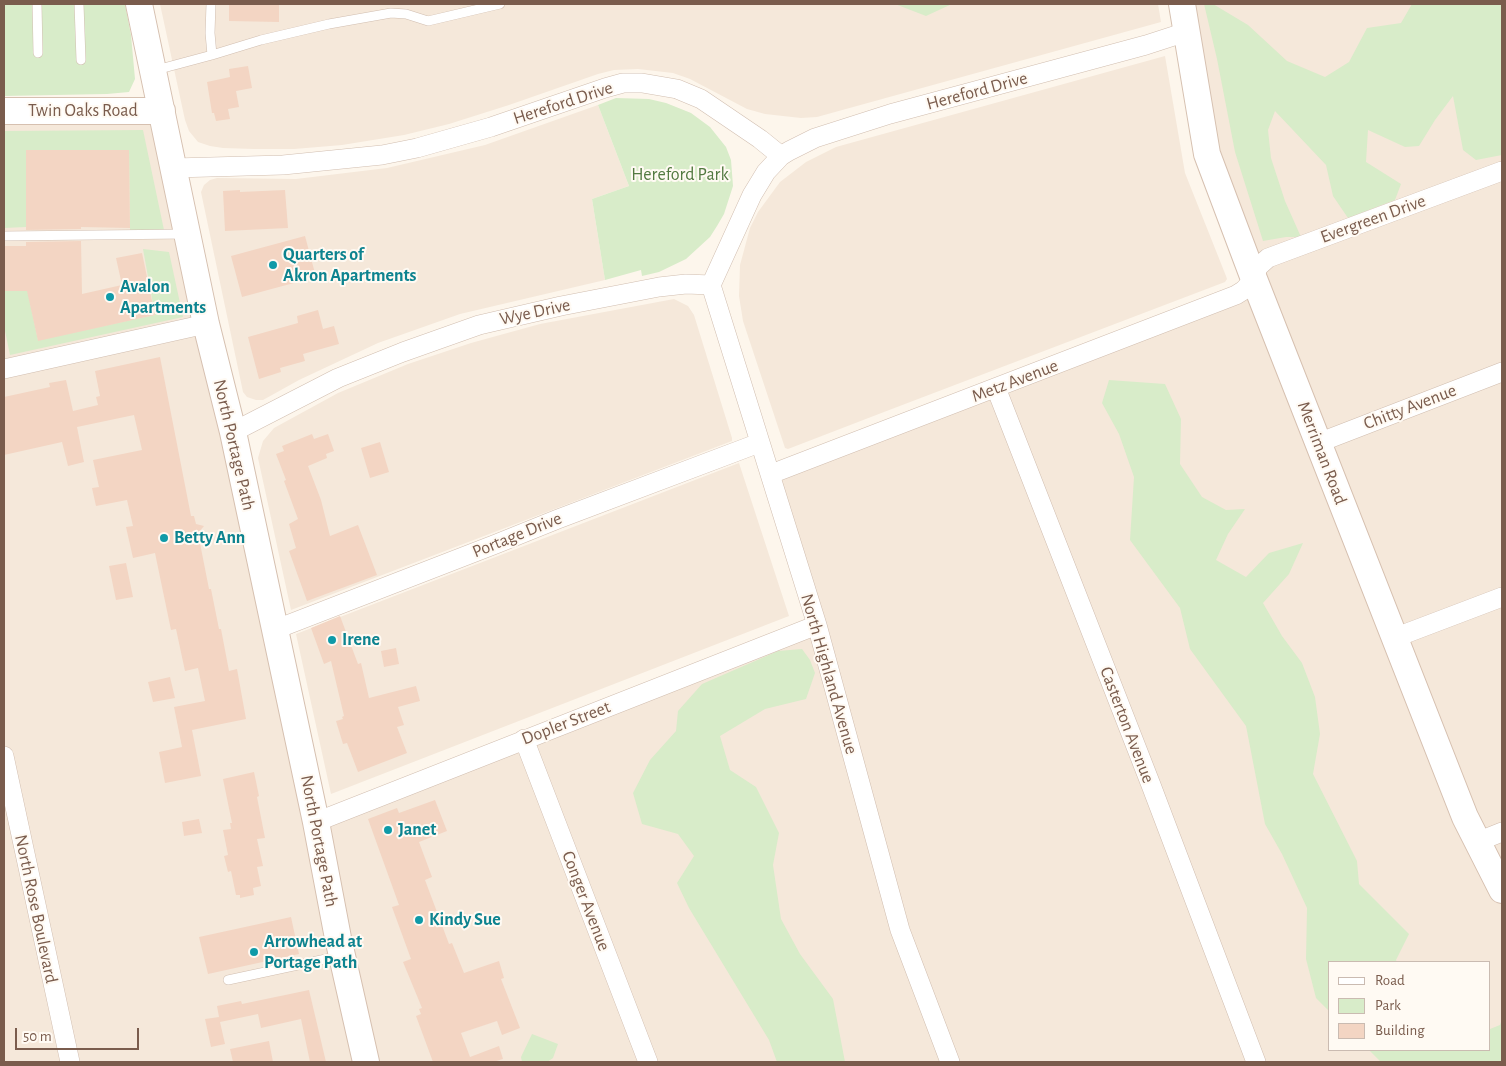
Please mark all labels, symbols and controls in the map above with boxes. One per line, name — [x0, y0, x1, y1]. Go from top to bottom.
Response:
street label: Hereford Drive — [924, 67, 1030, 115]
street label: Hereford Drive — [510, 77, 616, 129]
street label: Twin Oaks Road — [28, 100, 138, 122]
park label: Hereford Park — [631, 164, 729, 186]
street label: Evergreen Drive — [1317, 190, 1429, 248]
place label: Quarters of Akron Apartments — [283, 244, 416, 286]
marker: Quarters of Akron Apartments — [267, 259, 279, 271]
place label: Avalon Apartments — [120, 276, 206, 318]
marker: Avalon Apartments — [104, 291, 116, 303]
street label: Wye Drive — [498, 294, 572, 330]
street label: Metz Avenue — [969, 355, 1061, 407]
street label: North Portage Path — [208, 377, 260, 513]
street label: Chitty Avenue — [1361, 379, 1459, 435]
street label: Merriman Road — [1292, 398, 1352, 508]
street label: Portage Drive — [469, 507, 565, 563]
place label: Betty Ann — [174, 527, 245, 549]
marker: Betty Ann — [158, 532, 170, 544]
street label: North Highland Avenue — [796, 591, 862, 757]
place label: Irene — [342, 629, 380, 651]
marker: Irene — [326, 634, 338, 646]
street label: Casterton Avenue — [1095, 664, 1159, 786]
street label: Dopler Street — [518, 696, 614, 750]
street label: North Portage Path — [296, 773, 342, 909]
place label: Janet — [398, 819, 436, 841]
marker: Janet — [382, 824, 394, 836]
street label: North Rose Boulevard — [10, 833, 62, 985]
street label: Conger Avenue — [557, 848, 615, 954]
place label: Kindy Sue — [429, 909, 501, 931]
marker: Kindy Sue — [413, 914, 425, 926]
place label: Arrowhead at Portage Path — [264, 931, 362, 974]
marker: Arrowhead at Portage Path — [248, 946, 260, 958]
legend — [1328, 961, 1491, 1051]
text: Road — [1375, 973, 1405, 988]
text: Park — [1375, 998, 1401, 1013]
scale bar — [18, 1018, 141, 1050]
text: Building — [1375, 1023, 1425, 1038]
text: 50 m — [23, 1029, 52, 1044]

